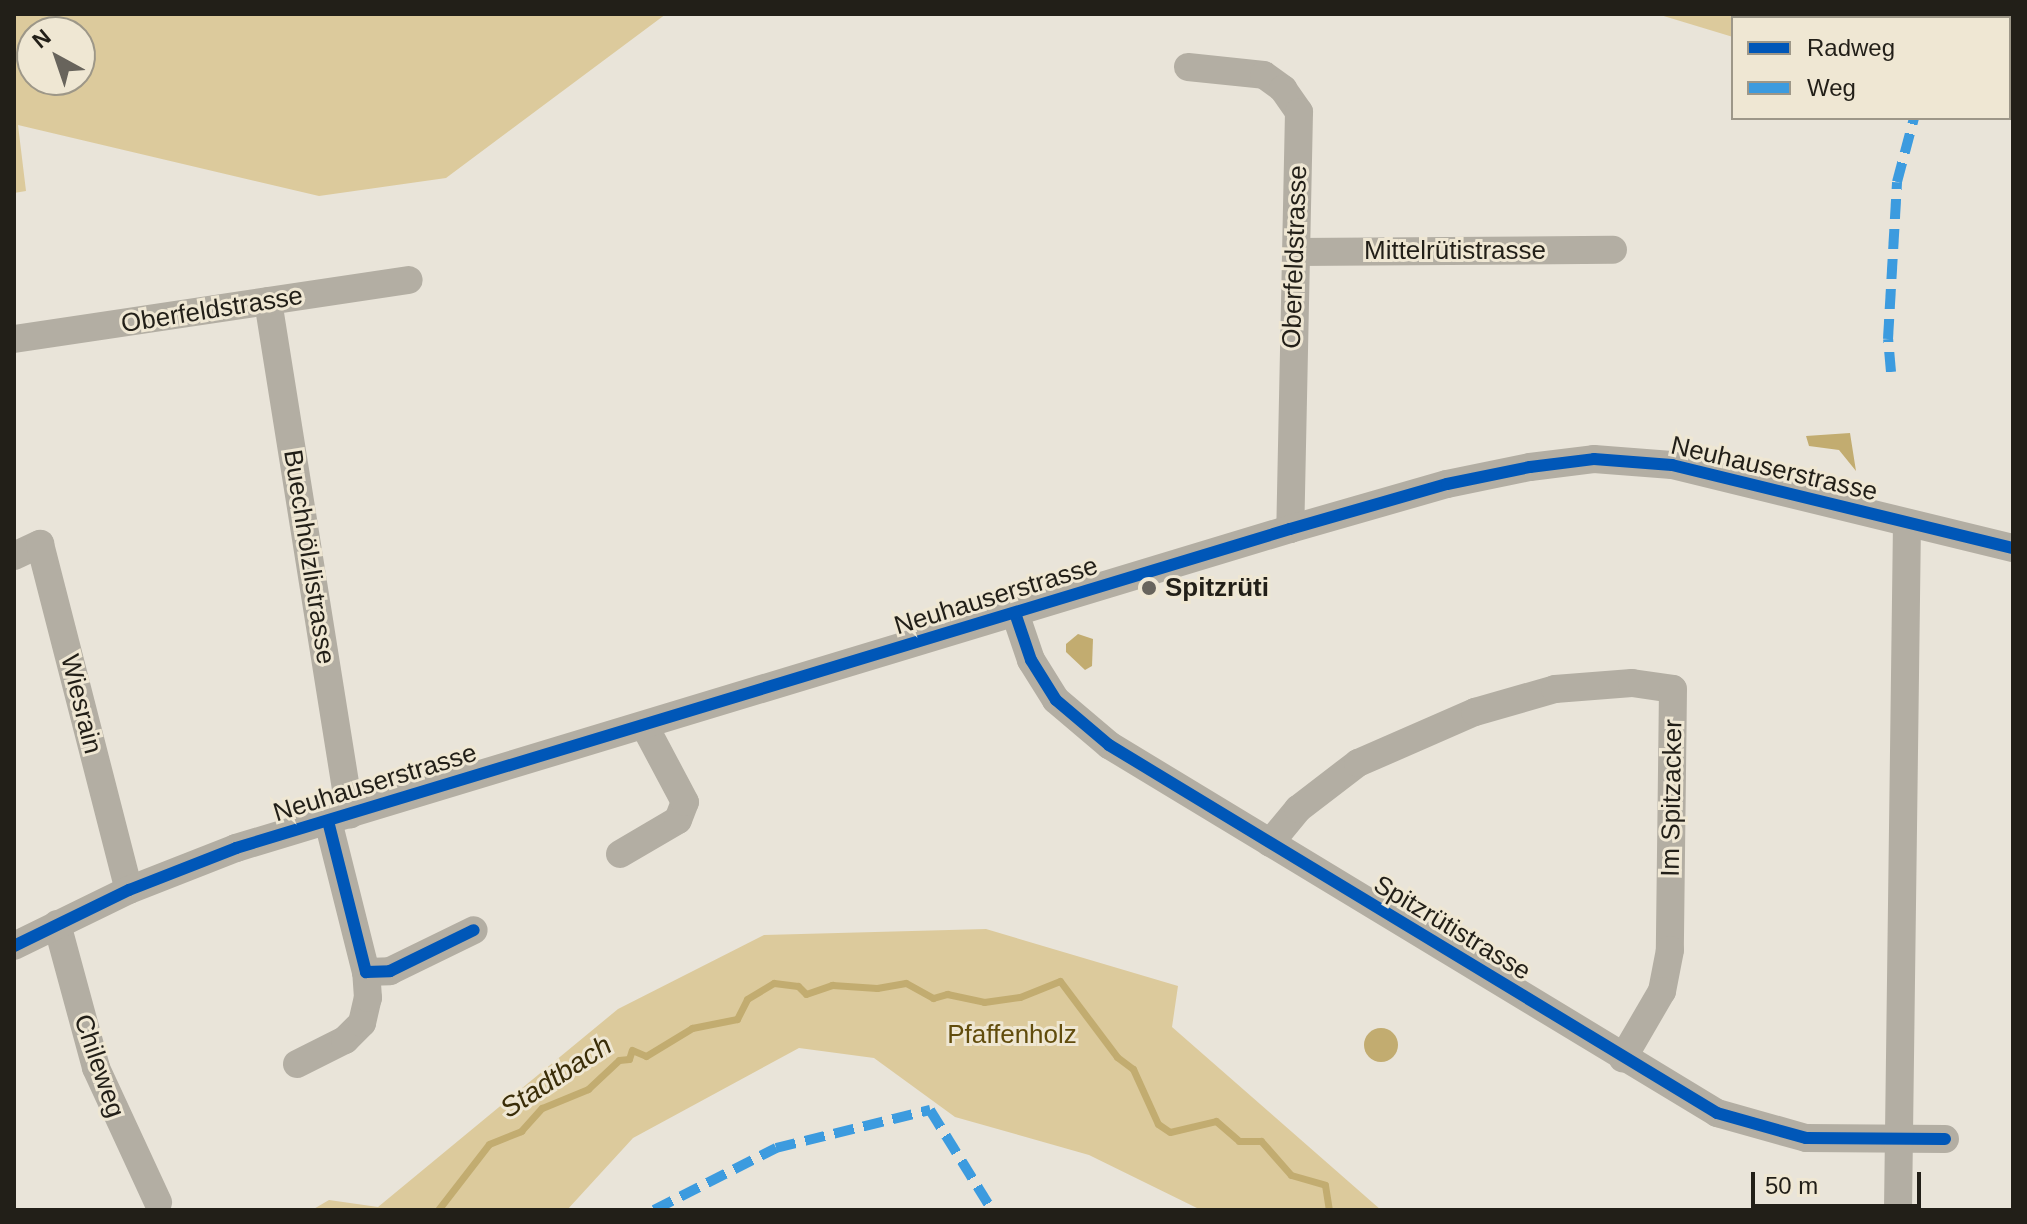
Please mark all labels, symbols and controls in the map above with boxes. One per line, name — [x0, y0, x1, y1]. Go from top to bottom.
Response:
north arrow — [16, 16, 96, 96]
legend — [1731, 16, 2011, 120]
text: N — [27, 24, 56, 53]
text: Radweg — [1807, 34, 1895, 61]
text: Weg — [1807, 74, 1856, 101]
street label: Oberfeldstrasse — [1276, 165, 1314, 349]
street label: Mittelrütistrasse — [1364, 235, 1546, 267]
street label: Oberfeldstrasse — [119, 280, 305, 340]
street label: Neuhauserstrasse — [1668, 430, 1880, 508]
street label: Buechhölzlistrasse — [277, 448, 341, 666]
street label: Neuhauserstrasse — [891, 550, 1101, 642]
place label: Spitzrüti — [1165, 572, 1269, 604]
marker: Spitzrüti — [1140, 579, 1158, 597]
street label: Wiesrain — [54, 651, 108, 757]
street label: Im Spitzacker — [1655, 719, 1689, 877]
street label: Neuhauserstrasse — [270, 737, 480, 829]
street label: Spitzrütistrasse — [1368, 869, 1536, 987]
street label: Chileweg — [67, 1010, 131, 1122]
park label: Pfaffenholz — [947, 1019, 1077, 1051]
water label: Stadtbach — [494, 1029, 618, 1125]
scale bar — [1755, 1156, 1925, 1206]
text: 50 m — [1765, 1172, 1818, 1199]

